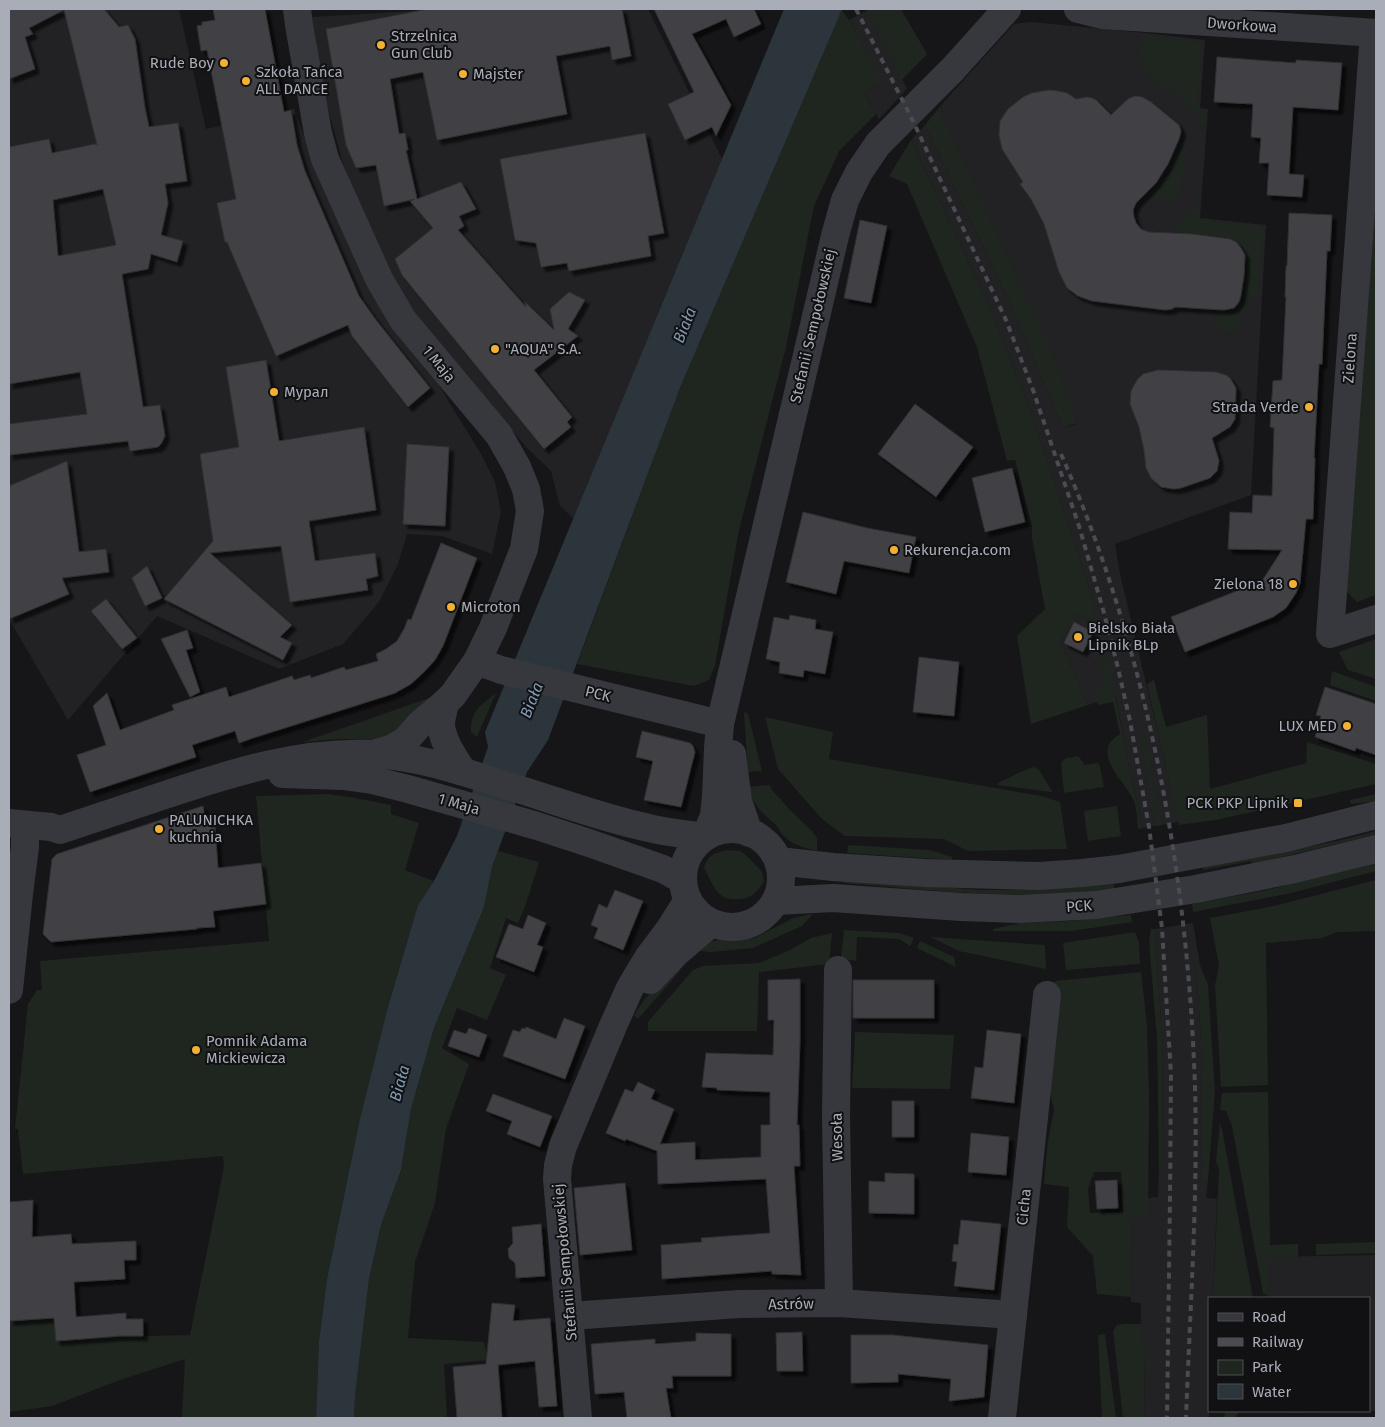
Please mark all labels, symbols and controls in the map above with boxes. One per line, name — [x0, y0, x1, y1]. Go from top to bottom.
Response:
street label: Dworkowa — [1206, 14, 1278, 36]
place label: Strzelnica Gun Club — [391, 27, 457, 62]
marker: Strzelnica Gun Club — [375, 39, 387, 51]
place label: Rude Boy — [150, 54, 215, 72]
marker: Rude Boy — [218, 57, 230, 69]
place label: Szkoła Tańca ALL DANCE — [256, 63, 343, 98]
place label: Majster — [473, 65, 523, 83]
marker: Majster — [457, 68, 469, 80]
marker: Szkoła Tańca ALL DANCE — [240, 75, 252, 87]
street label: Stefanii Sempołowskiej — [786, 247, 840, 405]
water label: Biała — [669, 305, 700, 346]
street label: Zielona — [1339, 332, 1361, 384]
place label: "AQUA" S.A. — [505, 340, 581, 358]
street label: 1 Maja — [419, 342, 459, 386]
marker: "AQUA" S.A. — [489, 343, 501, 355]
place label: Мурал — [284, 383, 329, 401]
marker: Мурал — [268, 386, 280, 398]
place label: Strada Verde — [1212, 398, 1299, 416]
marker: Strada Verde — [1303, 401, 1315, 413]
place label: Rekurencja.com — [904, 541, 1011, 559]
marker: Rekurencja.com — [888, 544, 900, 556]
place label: Zielona 18 — [1214, 575, 1283, 593]
marker: Zielona 18 — [1287, 578, 1299, 590]
place label: Microton — [461, 598, 521, 616]
marker: Microton — [445, 601, 457, 613]
place label: Bielsko Biała Lipnik BLp — [1088, 619, 1175, 654]
marker: Bielsko Biała Lipnik BLp — [1072, 631, 1084, 643]
water label: Biała — [516, 680, 547, 721]
street label: PCK — [583, 682, 613, 706]
place label: LUX MED — [1279, 717, 1337, 735]
marker: LUX MED — [1341, 720, 1353, 732]
street label: 1 Maja — [436, 789, 482, 819]
place label: PCK PKP Lipnik — [1187, 794, 1288, 812]
marker: PCK PKP Lipnik — [1292, 797, 1304, 809]
place label: PALUNICHKA kuchnia — [169, 811, 254, 846]
marker: PALUNICHKA kuchnia — [153, 823, 165, 835]
street label: PCK — [1065, 896, 1093, 916]
place label: Pomnik Adama Mickiewicza — [206, 1032, 307, 1067]
marker: Pomnik Adama Mickiewicza — [190, 1044, 202, 1056]
water label: Biała — [385, 1063, 414, 1103]
street label: Wesoła — [828, 1112, 846, 1162]
street label: Stefanii Sempołowskiej — [549, 1183, 581, 1341]
street label: Cicha — [1013, 1188, 1035, 1226]
street label: Astrów — [768, 1295, 814, 1313]
legend — [1208, 1297, 1370, 1412]
text: Road — [1252, 1308, 1287, 1326]
text: Railway — [1252, 1333, 1304, 1351]
text: Park — [1252, 1358, 1282, 1376]
text: Water — [1252, 1383, 1291, 1401]

